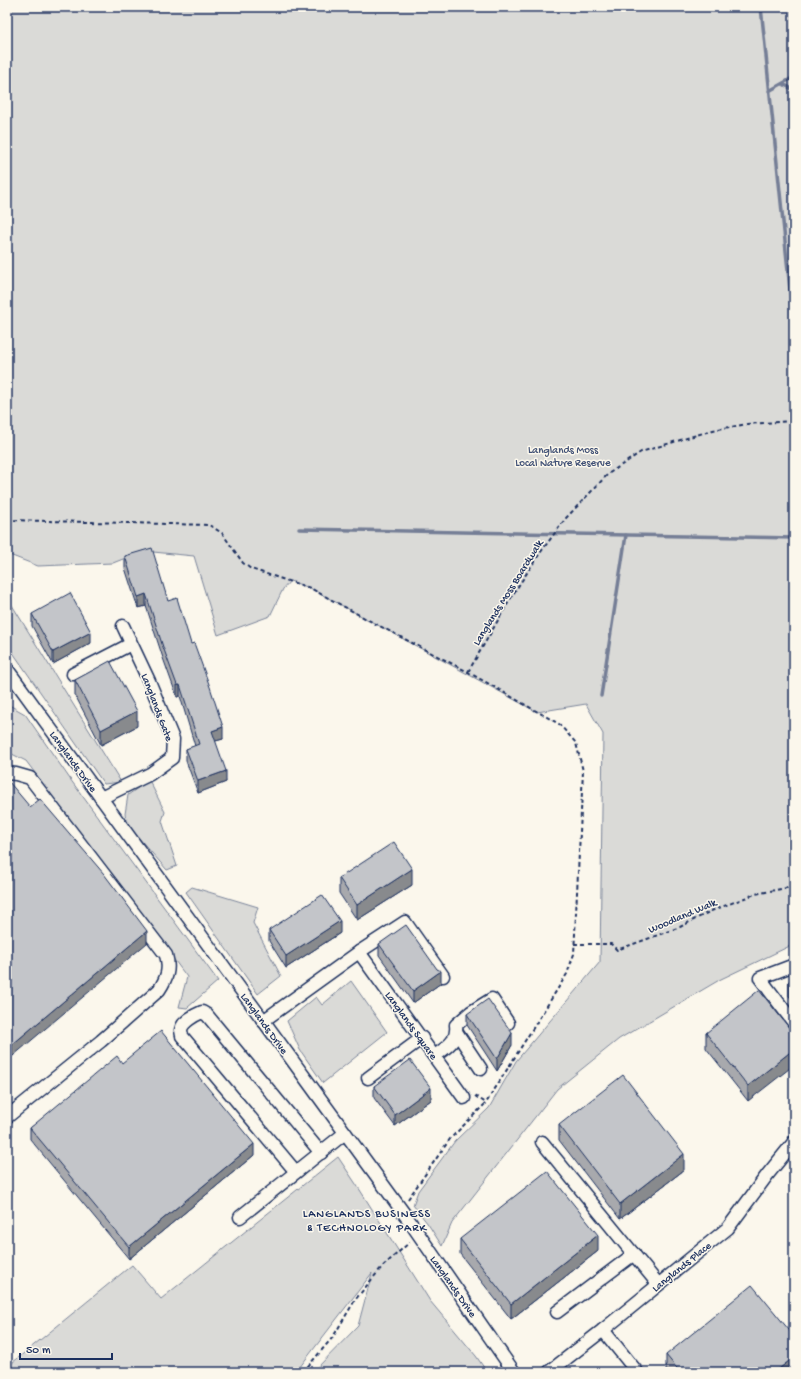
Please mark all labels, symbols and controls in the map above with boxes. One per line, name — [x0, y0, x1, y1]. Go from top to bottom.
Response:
park label: Langlands Moss Local Nature Reserve — [515, 445, 611, 470]
street label: Langlands Moss Boardwalk — [471, 537, 547, 648]
street label: Langlands Gate — [138, 672, 175, 744]
street label: Langlands Drive — [46, 729, 99, 795]
street label: Woodland Walk — [647, 897, 720, 937]
street label: Langlands Square — [382, 990, 439, 1063]
street label: Langlands Drive — [237, 991, 290, 1057]
district label: LANGLANDS BUSINESS & TECHNOLOGY PARK — [303, 1208, 431, 1236]
street label: Langlands Place — [650, 1240, 714, 1295]
street label: Langlands Drive — [427, 1254, 478, 1321]
scale bar — [20, 1335, 112, 1361]
text: 50 m — [26, 1344, 51, 1358]

